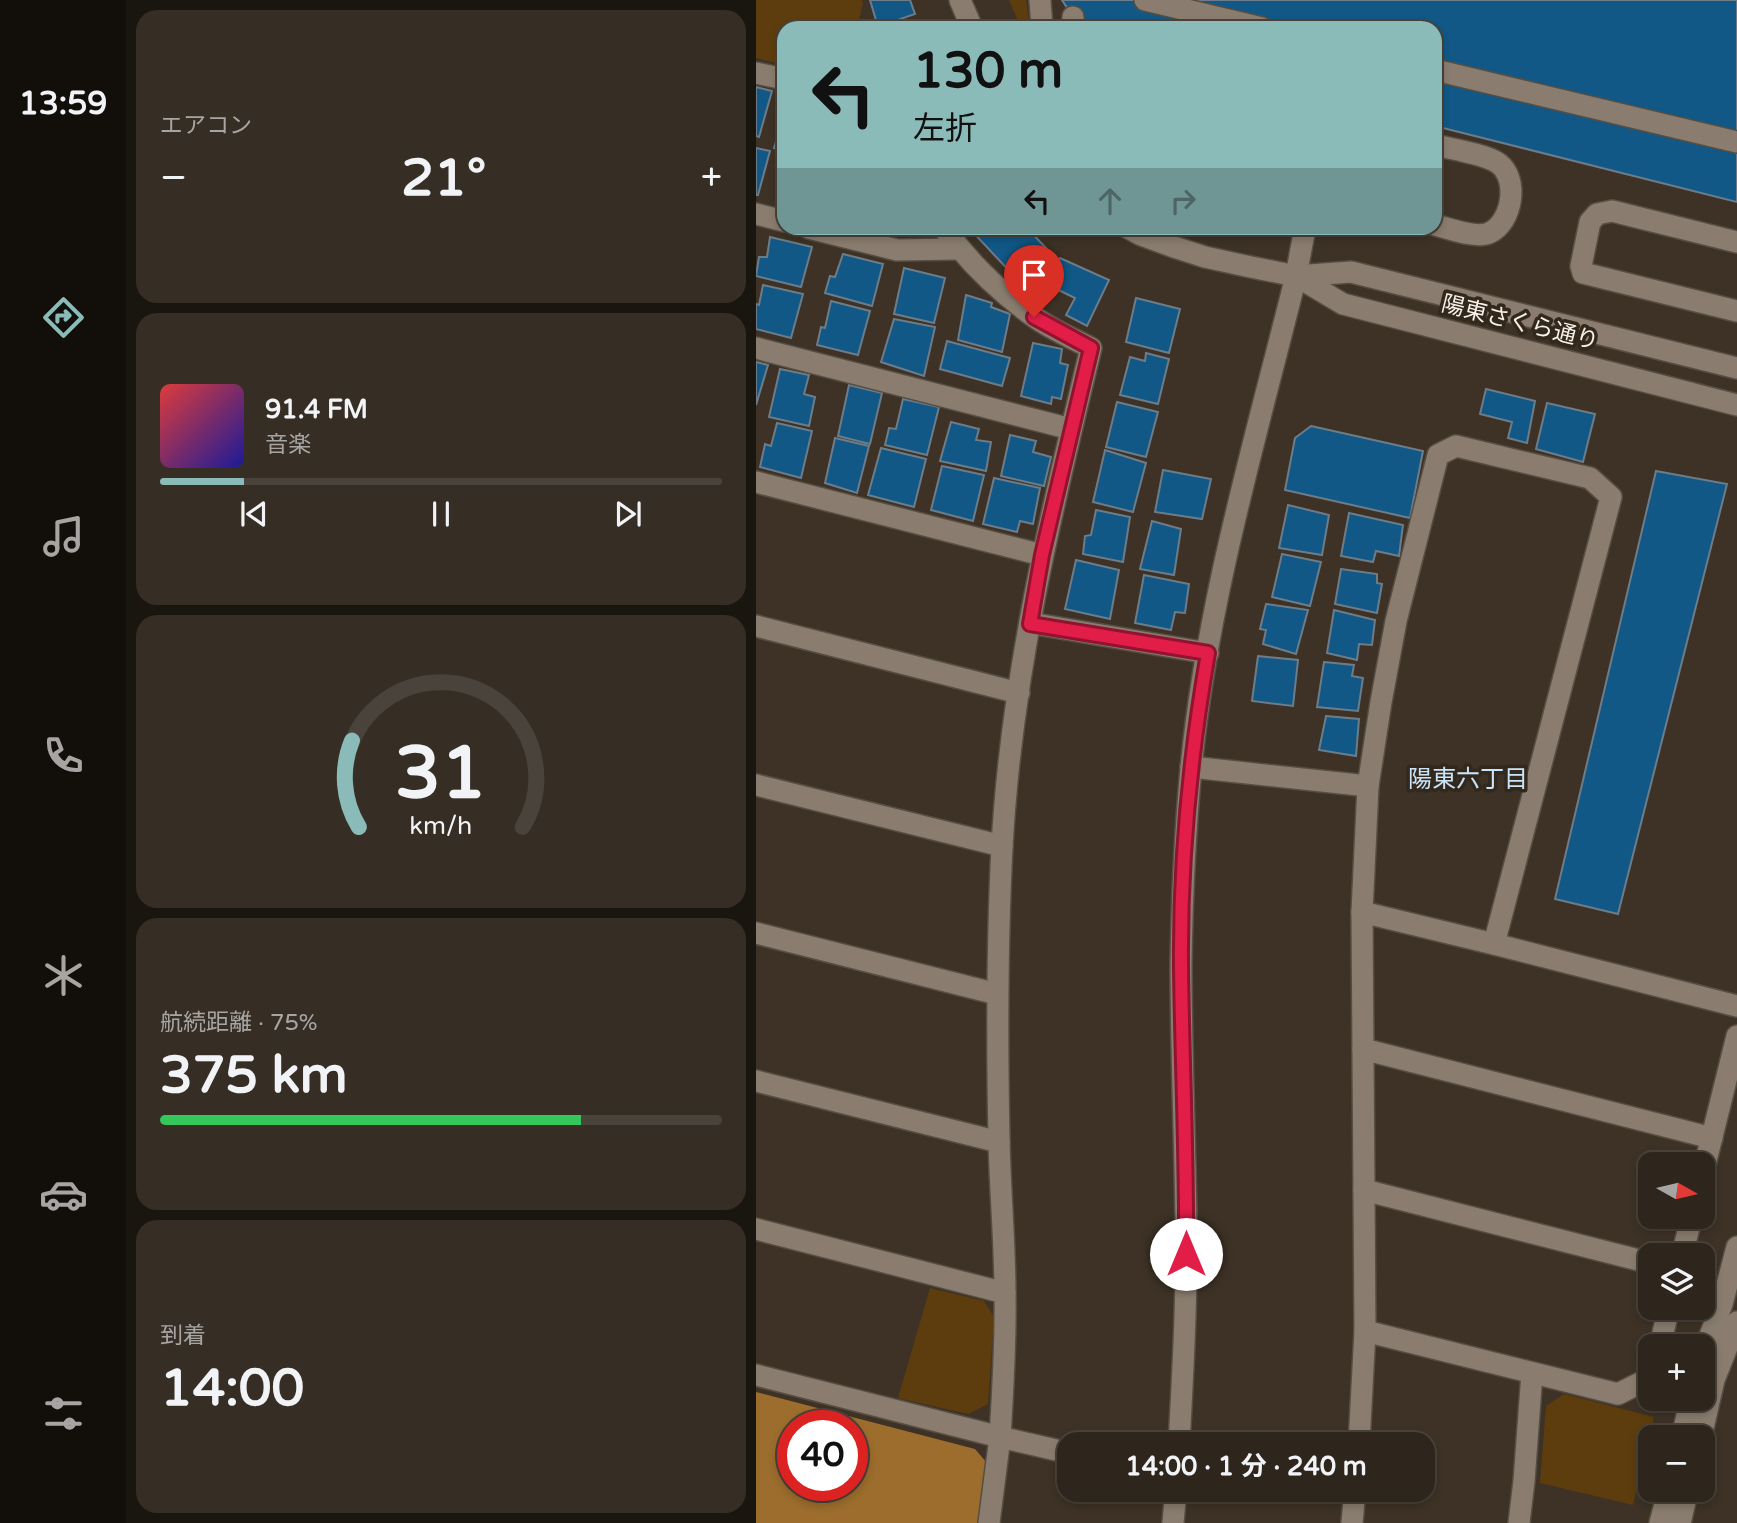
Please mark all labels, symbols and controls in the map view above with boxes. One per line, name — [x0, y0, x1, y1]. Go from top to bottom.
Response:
text: 130 m — [913, 42, 1063, 101]
icon: left — [798, 49, 889, 140]
text: 13:59 — [19, 85, 107, 123]
text: 左折 — [913, 110, 977, 148]
text: エアコン — [160, 112, 252, 140]
text: 21° — [401, 147, 486, 210]
text: − — [160, 155, 187, 201]
text: + — [701, 155, 722, 201]
icon: left — [1018, 182, 1056, 220]
icon: ahead — [1091, 182, 1129, 220]
icon: right — [1164, 182, 1202, 220]
pin — [1004, 245, 1064, 317]
icon: arrive — [1015, 256, 1053, 294]
street label: 陽東さくら通り — [1439, 290, 1601, 356]
icon: directions — [39, 293, 88, 342]
text: 91.4 FM — [265, 394, 368, 425]
text: 音楽 — [265, 431, 311, 459]
icon: previous — [235, 495, 273, 533]
icon: pause — [422, 495, 460, 533]
icon: next — [609, 495, 647, 533]
icon: music — [39, 512, 88, 561]
icon: phone — [39, 731, 88, 780]
text: 31 — [395, 731, 487, 819]
district label: 陽東六丁目 — [1408, 765, 1528, 794]
text: km/h — [410, 811, 472, 841]
icon: climate — [39, 951, 88, 1000]
text: 航続距離 · 75% — [160, 1009, 318, 1037]
text: 375 km — [160, 1044, 348, 1107]
north arrow — [1638, 1152, 1715, 1228]
map controls — [1638, 1152, 1715, 1502]
icon: car — [39, 1170, 88, 1219]
position arrow — [1149, 1217, 1223, 1291]
button: layers — [1638, 1243, 1715, 1320]
text: 到着 — [160, 1322, 206, 1350]
button: + — [1638, 1334, 1715, 1411]
text: 14:00 — [160, 1357, 304, 1420]
icon: filters — [39, 1389, 88, 1438]
speed limit sign: 40 — [777, 1410, 868, 1501]
button: − — [1638, 1425, 1715, 1502]
text: 14:00 · 1 分 · 240 m — [1125, 1451, 1367, 1482]

